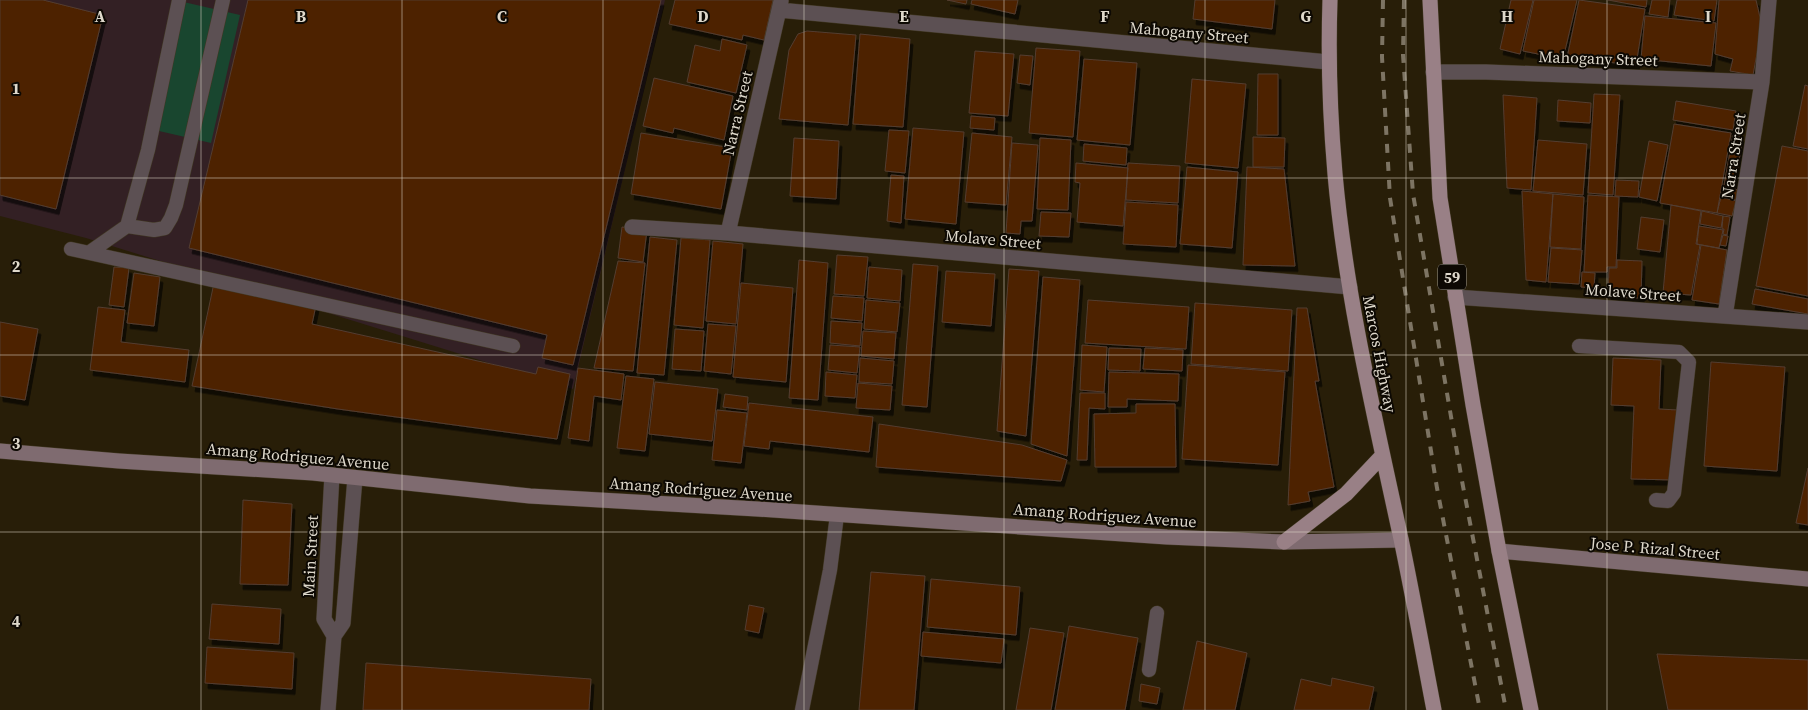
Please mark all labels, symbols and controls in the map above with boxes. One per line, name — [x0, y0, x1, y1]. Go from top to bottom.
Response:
text: A — [95, 5, 106, 27]
text: B — [296, 5, 307, 27]
text: C — [497, 5, 507, 27]
text: D — [697, 5, 709, 27]
text: E — [899, 5, 909, 27]
text: F — [1100, 5, 1110, 27]
text: G — [1301, 5, 1312, 27]
text: H — [1501, 5, 1513, 27]
text: I — [1705, 5, 1711, 27]
street label: Mahogany Street — [1129, 16, 1250, 48]
street label: Mahogany Street — [1538, 45, 1659, 71]
street label: Narra Street — [717, 68, 758, 157]
text: 1 — [12, 77, 20, 99]
street label: Narra Street — [1715, 111, 1751, 200]
street label: Molave Street — [944, 224, 1043, 254]
text: 2 — [12, 255, 21, 277]
road number: 59 — [1438, 264, 1466, 290]
street label: Molave Street — [1584, 278, 1683, 306]
street label: Marcos Highway — [1358, 294, 1402, 415]
text: 3 — [12, 432, 21, 454]
street label: Amang Rodriguez Avenue — [206, 437, 390, 475]
street label: Amang Rodriguez Avenue — [609, 472, 793, 506]
street label: Amang Rodriguez Avenue — [1013, 498, 1197, 532]
street label: Main Street — [297, 514, 323, 597]
street label: Jose P. Rizal Street — [1588, 531, 1722, 565]
text: 4 — [12, 610, 21, 632]

